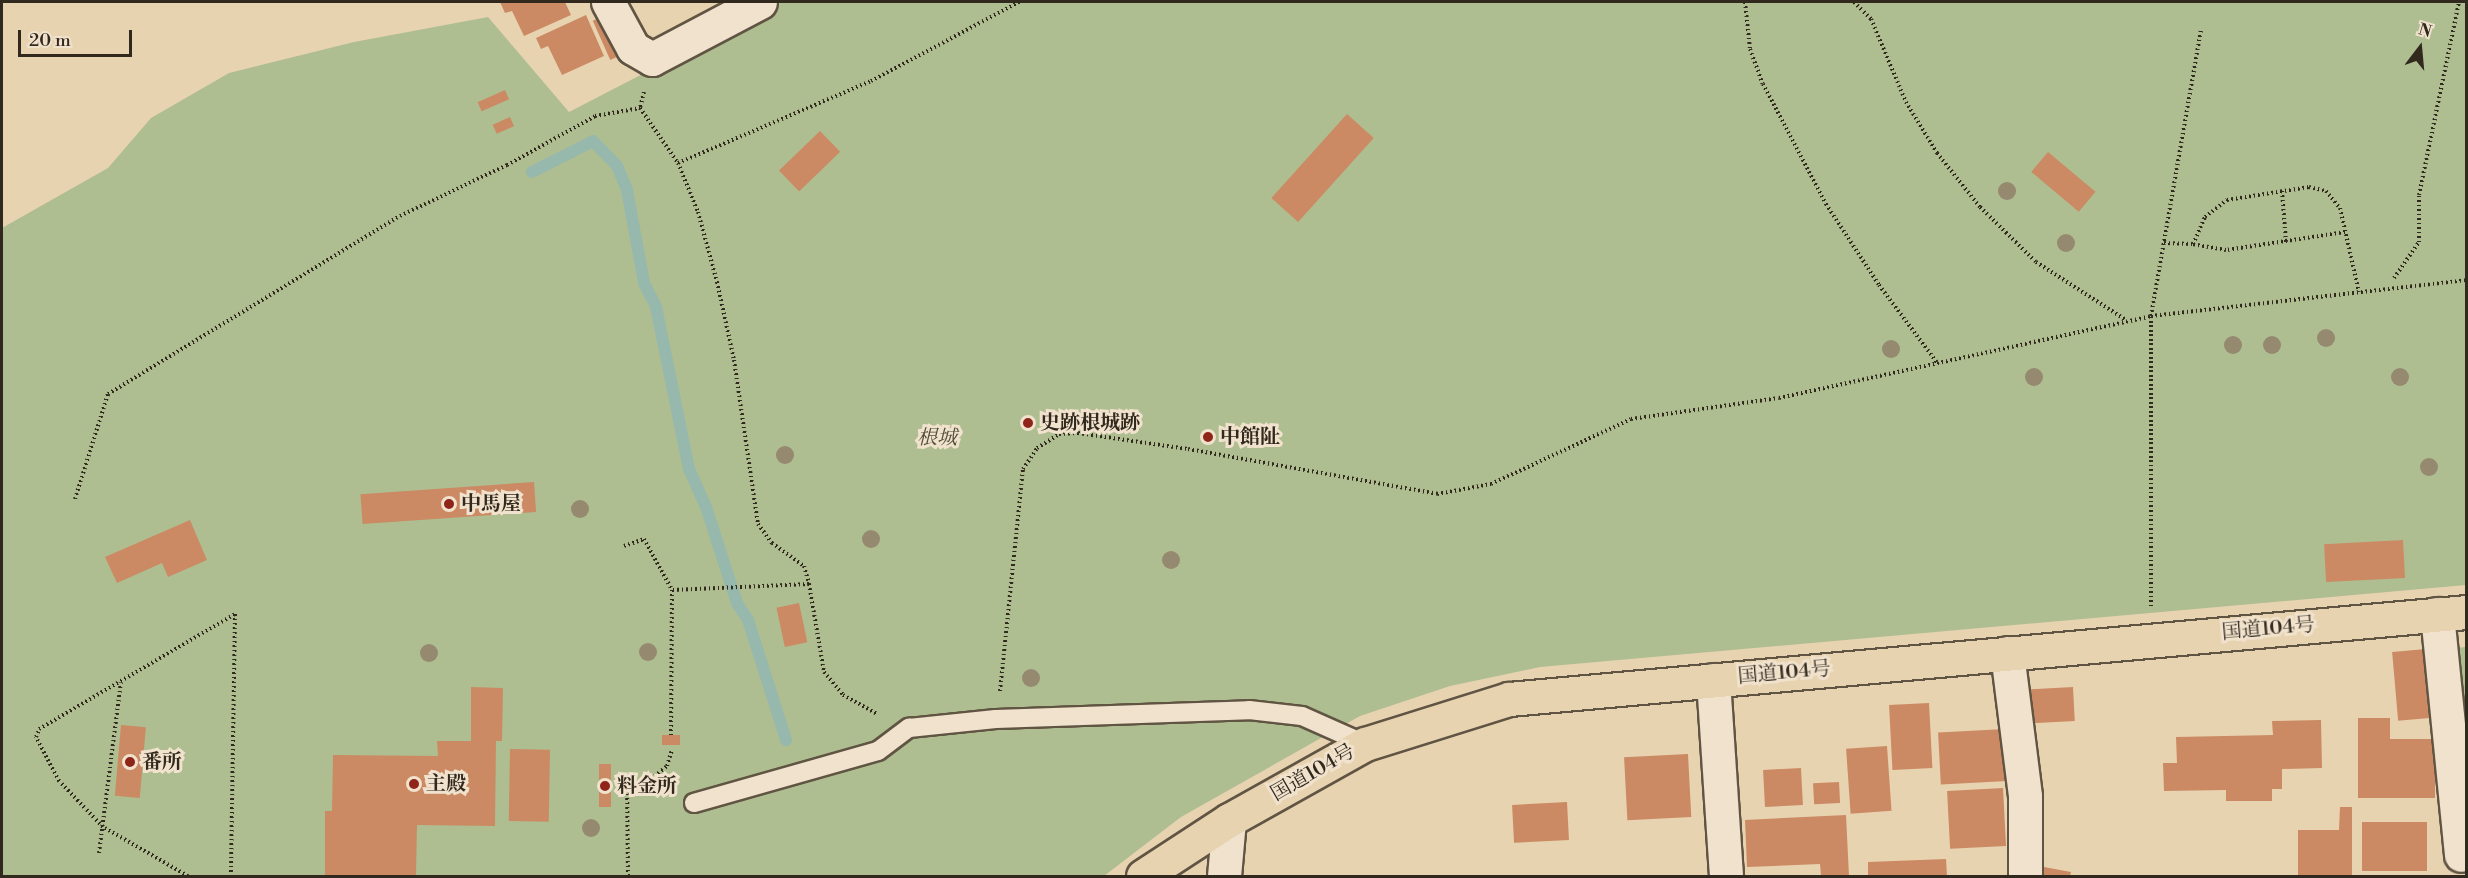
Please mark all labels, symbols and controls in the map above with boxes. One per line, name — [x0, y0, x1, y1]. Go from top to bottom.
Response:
scale bar — [21, 18, 135, 56]
north arrow — [2390, 18, 2450, 78]
text: N — [2416, 19, 2434, 42]
text: 20 m — [29, 29, 71, 52]
place label: 史跡根城跡 — [1040, 411, 1140, 435]
marker: 史跡根城跡 — [1021, 416, 1035, 430]
place label: 中館阯 — [1220, 425, 1280, 449]
park label: 根城 — [917, 426, 957, 450]
marker: 中館阯 — [1201, 430, 1215, 444]
place label: 中馬屋 — [461, 492, 521, 516]
marker: 中馬屋 — [442, 497, 456, 511]
street label: 国道104号 — [2221, 613, 2315, 645]
street label: 国道104号 — [1737, 657, 1831, 689]
street label: 国道104号 — [1267, 739, 1359, 807]
place label: 番所 — [142, 750, 182, 774]
marker: 番所 — [123, 755, 137, 769]
place label: 主殿 — [426, 772, 466, 796]
place label: 料金所 — [617, 774, 677, 798]
marker: 主殿 — [407, 777, 421, 791]
marker: 料金所 — [598, 779, 612, 793]

